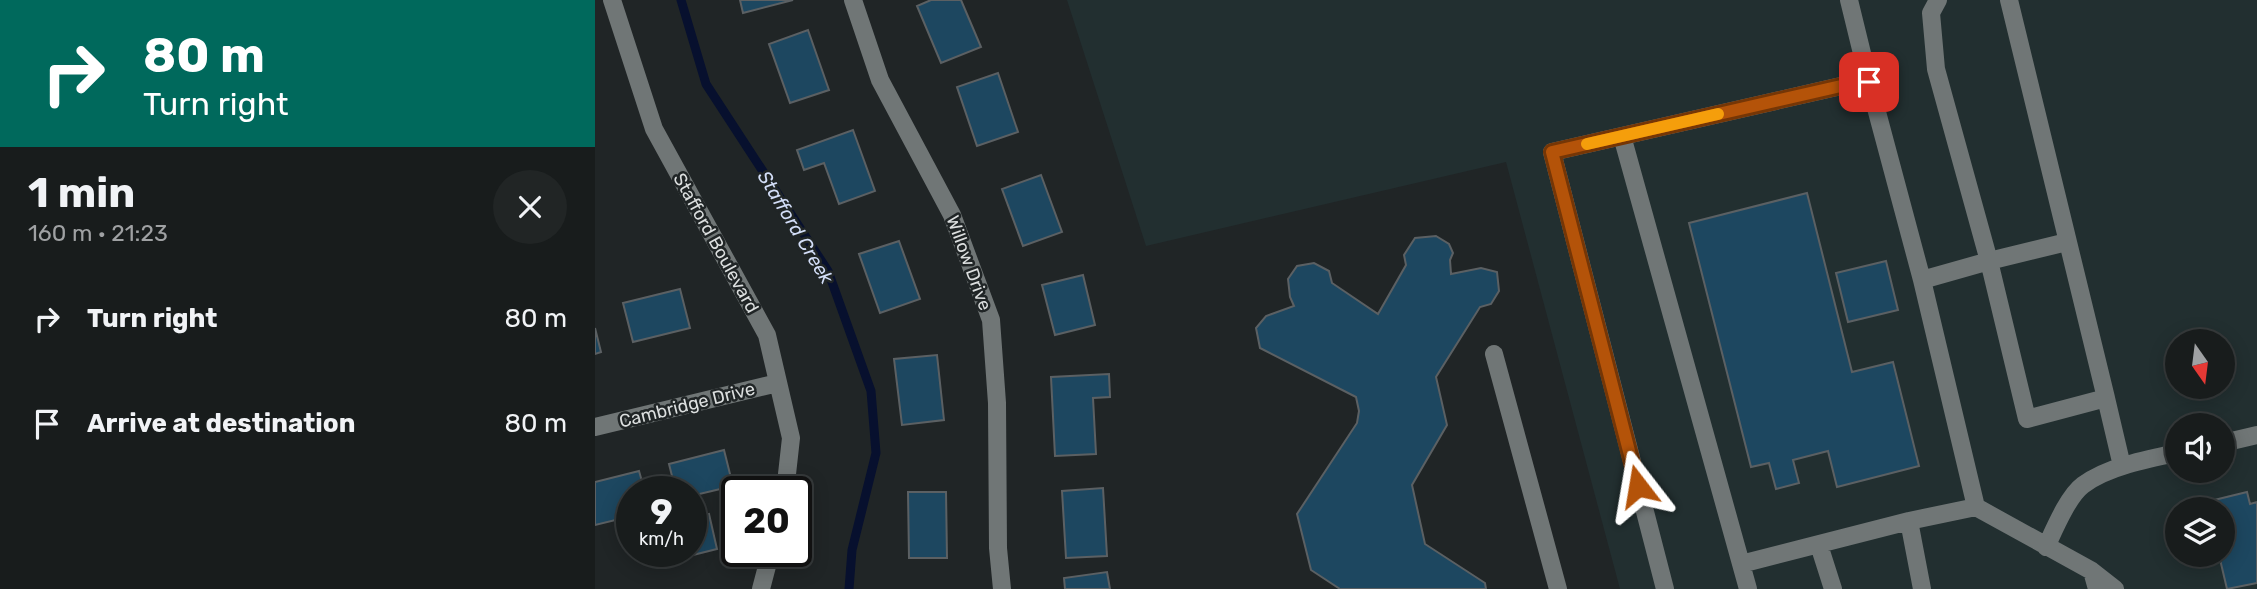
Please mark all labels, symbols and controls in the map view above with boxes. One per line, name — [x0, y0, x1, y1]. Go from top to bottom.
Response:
text: 80 m — [143, 26, 265, 84]
icon: right — [28, 28, 119, 119]
pin — [1839, 52, 1899, 112]
icon: arrive — [1850, 63, 1888, 101]
text: Turn right — [143, 85, 288, 123]
water label: Stafford Creek — [753, 166, 838, 288]
text: 1 min — [28, 168, 135, 218]
street label: Stafford Boulevard — [668, 169, 764, 317]
button: close — [493, 170, 567, 244]
street label: Willow Drive — [942, 213, 996, 313]
text: 160 m · 21:23 — [28, 219, 168, 247]
icon: right — [28, 300, 66, 338]
text: Turn right — [87, 303, 217, 334]
text: 80 m — [504, 303, 567, 334]
north arrow — [2165, 329, 2235, 399]
map controls — [2165, 329, 2235, 567]
street label: Cambridge Drive — [617, 378, 757, 432]
icon: arrive — [28, 405, 66, 443]
text: Arrive at destination — [87, 408, 355, 439]
text: 80 m — [504, 408, 567, 439]
button: sound — [2165, 413, 2235, 483]
position arrow — [1601, 449, 1675, 523]
speed limit sign: 20 — [721, 476, 812, 567]
text: 9 — [650, 491, 673, 533]
button: layers — [2165, 497, 2235, 567]
text: km/h — [639, 528, 684, 550]

